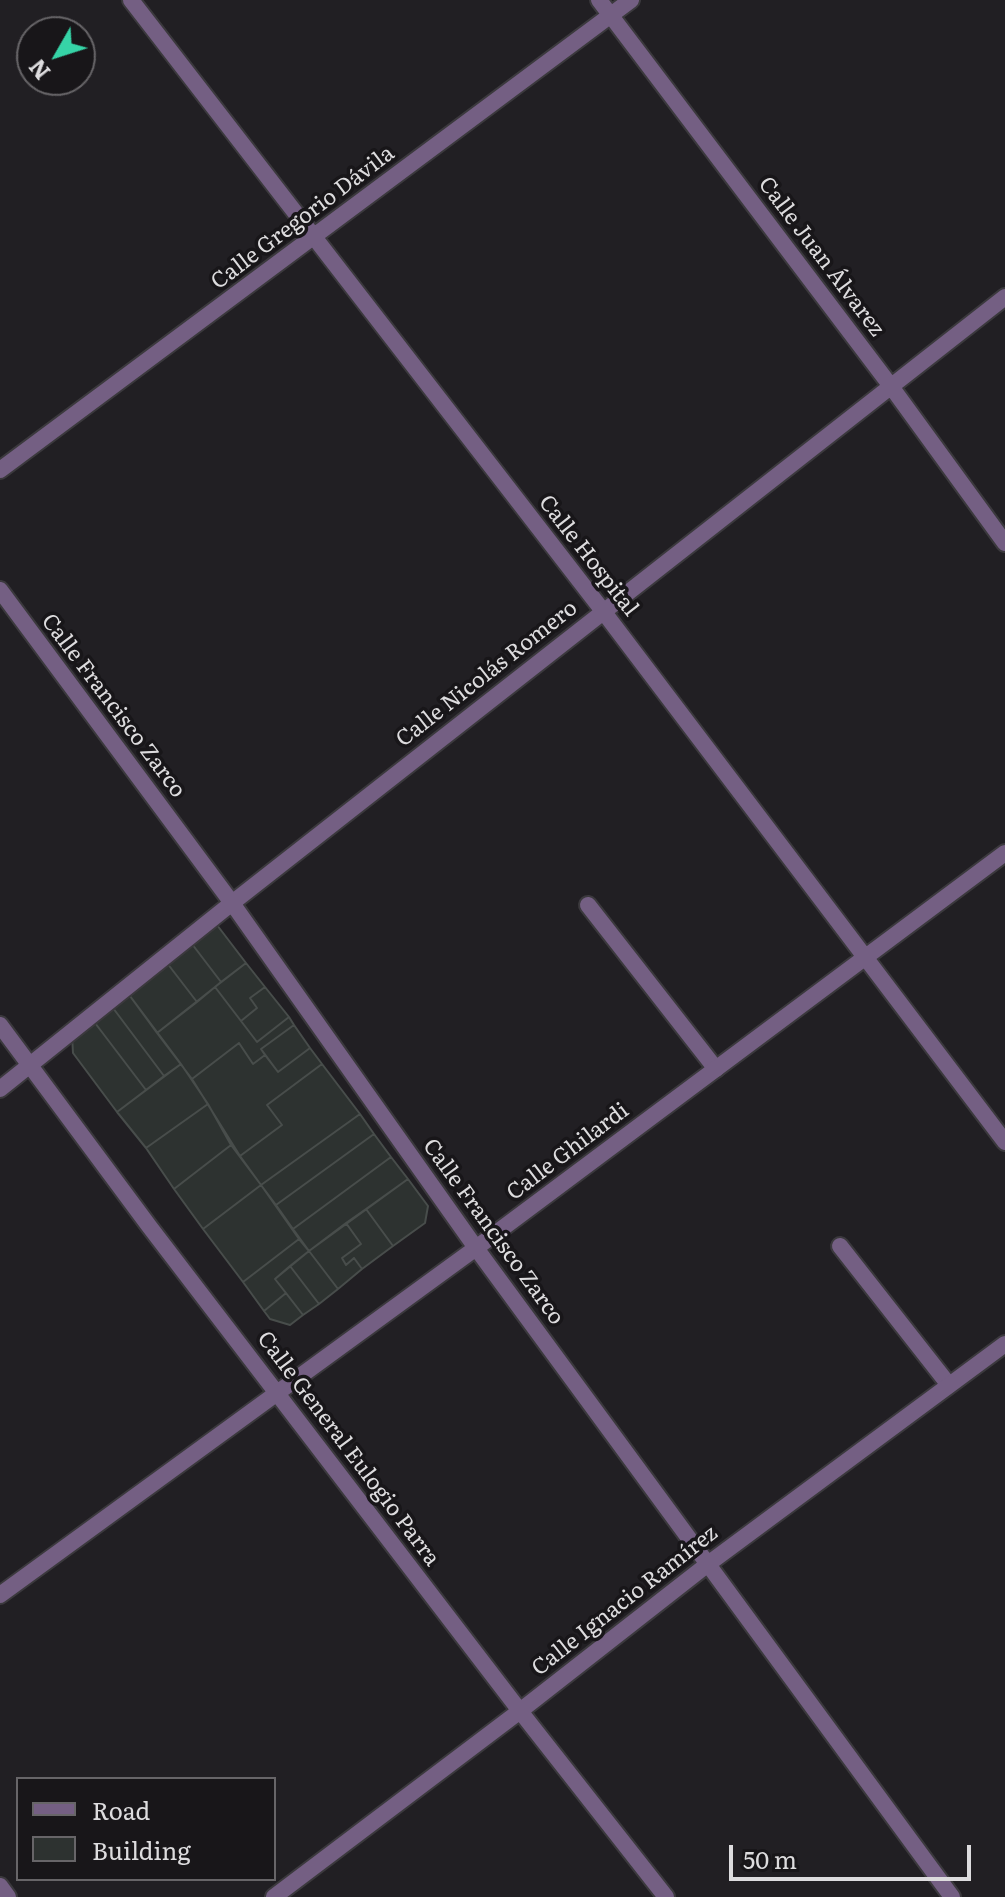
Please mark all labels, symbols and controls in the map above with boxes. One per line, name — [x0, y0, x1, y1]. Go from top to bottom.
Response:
north arrow — [16, 16, 96, 96]
text: N — [20, 53, 57, 88]
street label: Calle Gregorio Dávila — [206, 141, 400, 295]
street label: Calle Juan Álvarez — [752, 172, 890, 342]
street label: Calle Hospital — [533, 490, 643, 622]
street label: Calle Nicolás Romero — [391, 595, 583, 753]
street label: Calle Francisco Zarco — [35, 609, 191, 803]
street label: Calle Ghilardi — [502, 1098, 634, 1206]
street label: Calle Francisco Zarco — [417, 1134, 569, 1330]
street label: Calle General Eulogio Parra — [251, 1326, 445, 1572]
street label: Calle Ignacio Ramírez — [527, 1520, 723, 1682]
legend — [16, 1777, 276, 1881]
text: Road — [92, 1792, 150, 1827]
scale bar — [733, 1829, 975, 1879]
text: Building — [92, 1832, 191, 1867]
text: 50 m — [743, 1841, 797, 1876]

